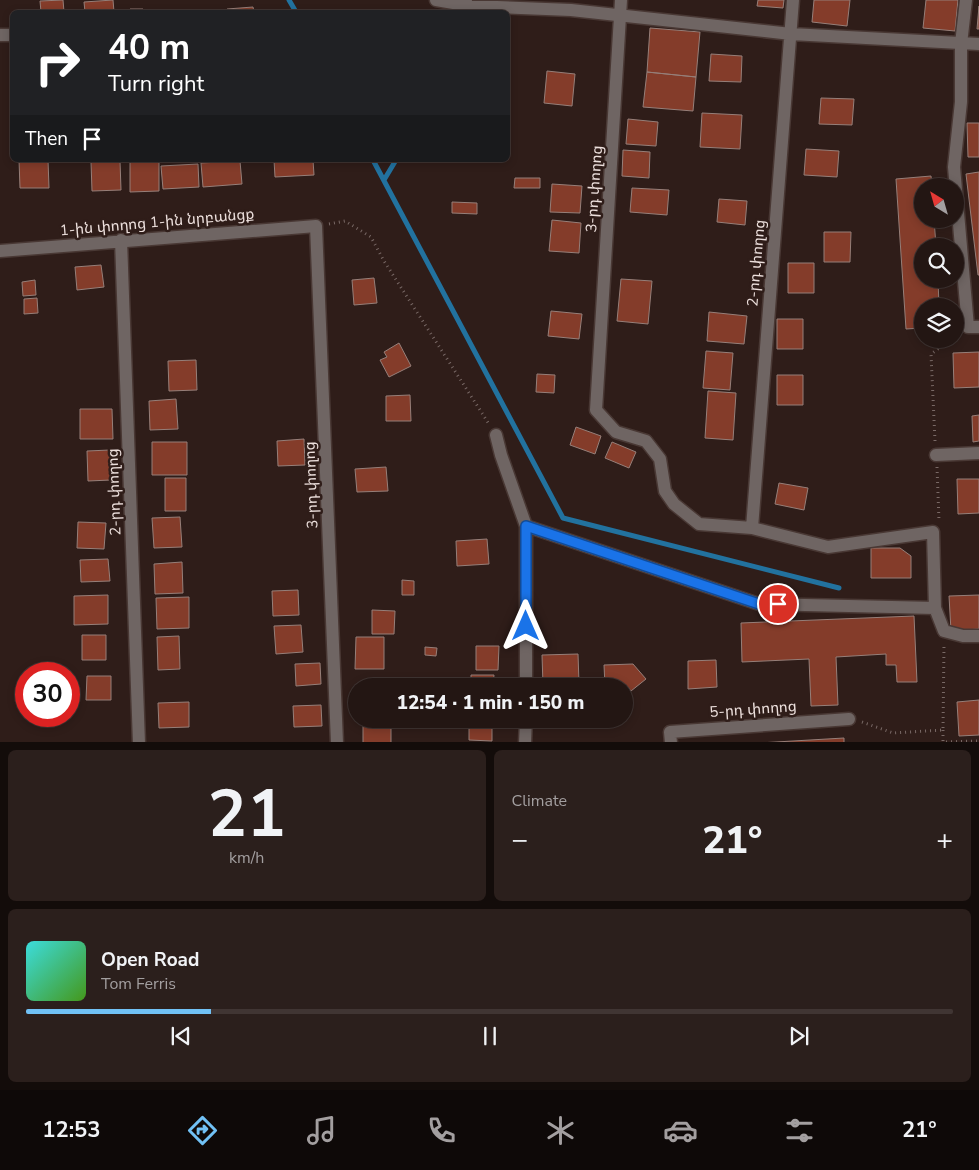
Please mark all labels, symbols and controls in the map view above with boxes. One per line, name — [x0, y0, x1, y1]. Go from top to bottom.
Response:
text: 40 m — [108, 24, 190, 71]
icon: right — [25, 30, 90, 95]
text: Turn right — [108, 69, 204, 99]
icon: arrive — [78, 125, 106, 153]
text: Then — [25, 126, 68, 152]
street label: 3-րդ փողոց — [581, 145, 607, 233]
north arrow — [914, 178, 964, 228]
map controls — [914, 178, 964, 348]
street label: 1-ին փողոց 1-ին նրբանցք — [59, 204, 255, 240]
street label: 2-րդ փողոց — [742, 219, 770, 307]
button: search — [914, 238, 964, 288]
button: layers — [914, 298, 964, 348]
street label: 3-րդ փողոց — [299, 441, 323, 529]
street label: 2-րդ փողոց — [102, 448, 126, 536]
pin — [757, 583, 799, 625]
icon: arrive — [764, 590, 792, 618]
position arrow — [499, 599, 551, 651]
speed limit sign: 30 — [15, 662, 80, 727]
text: 12:54 · 1 min · 150 m — [397, 690, 584, 716]
street label: 5-րդ փողոց — [709, 696, 797, 722]
text: 21 — [208, 770, 286, 859]
text: Climate — [512, 790, 567, 812]
text: 21° — [702, 815, 762, 866]
text: − — [512, 821, 528, 859]
text: + — [936, 821, 953, 859]
text: km/h — [229, 847, 264, 869]
text: Open Road — [101, 947, 199, 973]
text: Tom Ferris — [101, 973, 176, 995]
icon: previous — [167, 1022, 195, 1050]
icon: pause — [476, 1022, 504, 1050]
icon: next — [785, 1022, 813, 1050]
icon: directions — [185, 1113, 220, 1148]
icon: music — [304, 1113, 339, 1148]
icon: phone — [424, 1113, 459, 1148]
icon: climate — [543, 1113, 578, 1148]
icon: car — [663, 1113, 698, 1148]
icon: filters — [782, 1113, 817, 1148]
text: 12:53 — [42, 1115, 101, 1145]
text: 21° — [902, 1115, 937, 1145]

